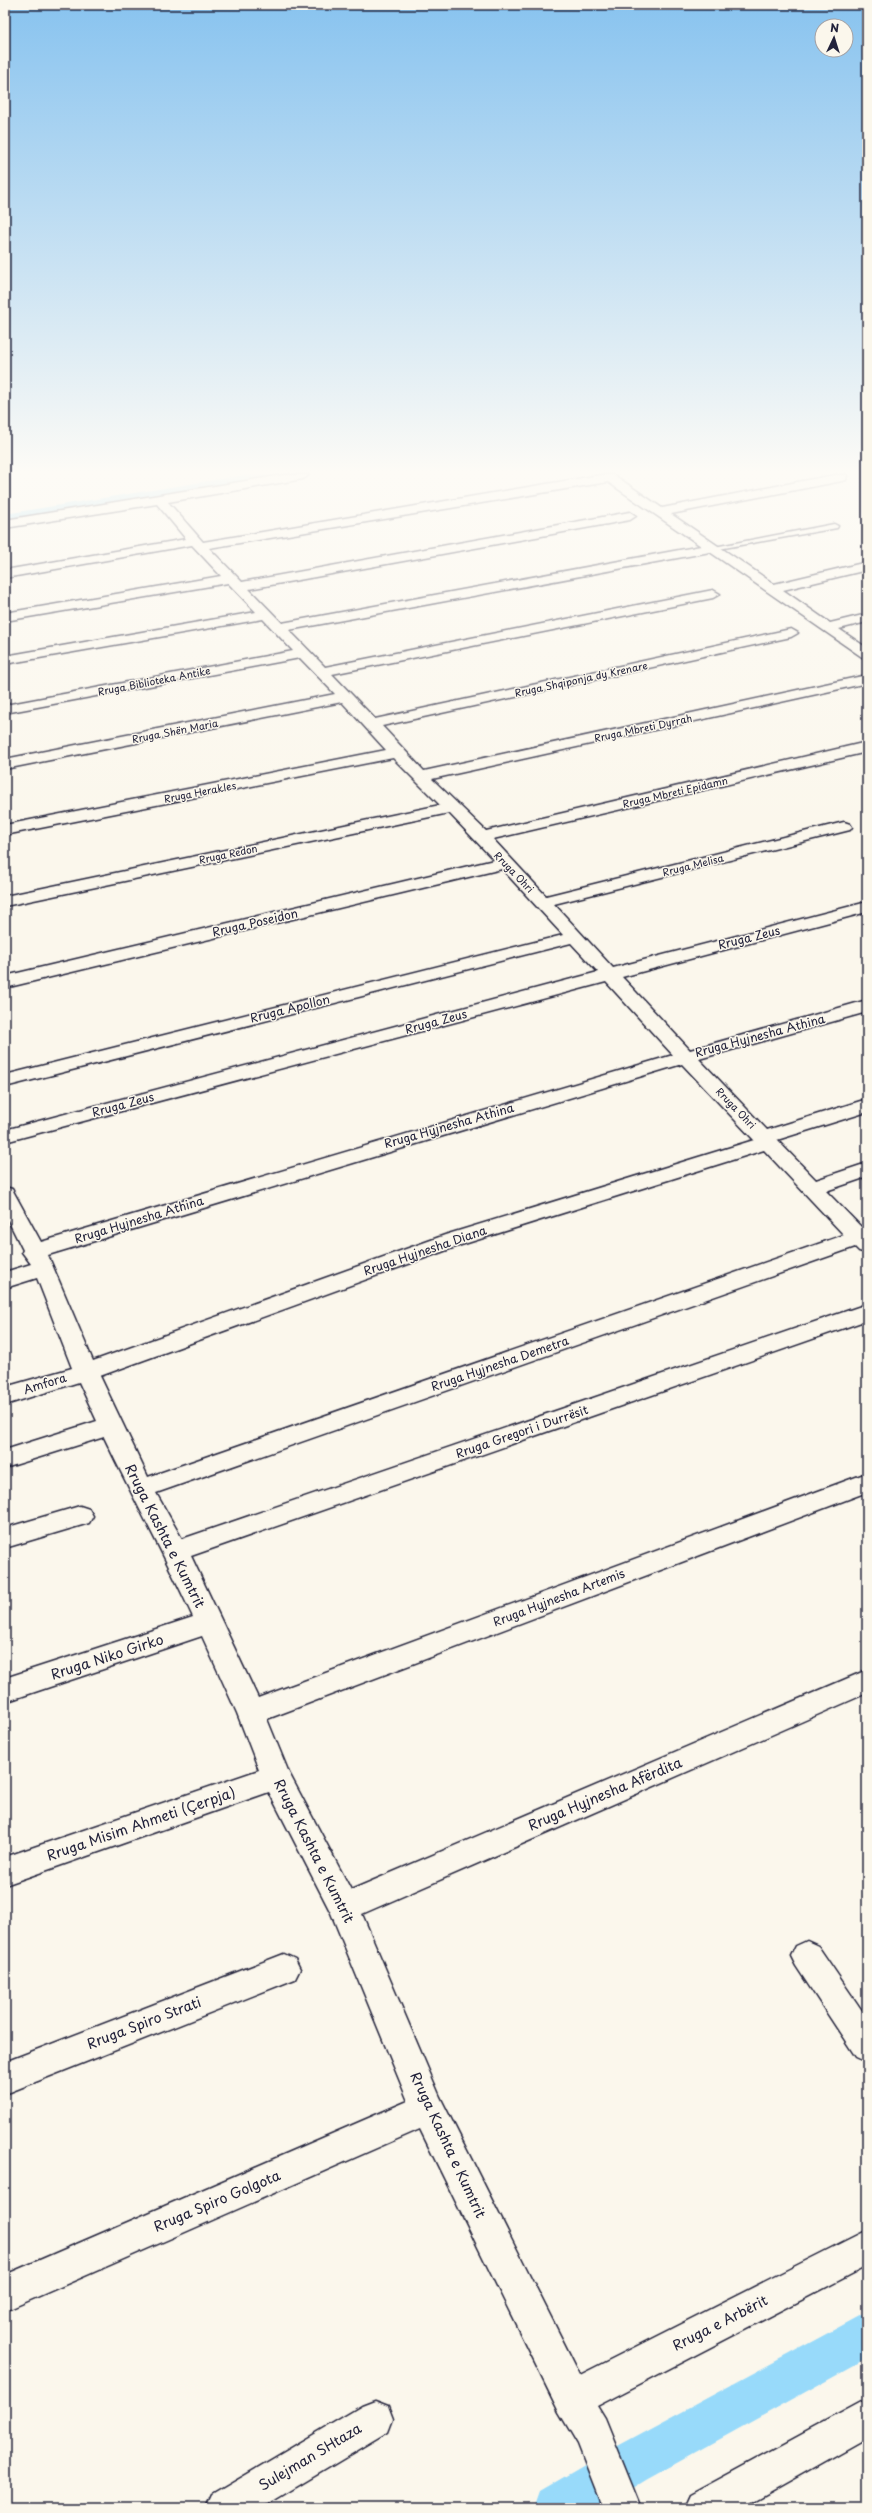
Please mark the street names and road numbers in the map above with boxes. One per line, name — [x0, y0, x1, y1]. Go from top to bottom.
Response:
street label: Rruga Shqiponja dy Krenare — [513, 657, 649, 700]
street label: Rruga Biblioteka Antike — [96, 662, 212, 699]
street label: Rruga Mbreti Dyrrah — [593, 710, 694, 746]
street label: Rruga Shën Maria — [131, 715, 220, 746]
street label: Rruga Mbreti Epidamn — [621, 772, 729, 811]
street label: Rruga Herakles — [163, 777, 238, 806]
street label: Rruga Redon — [197, 840, 259, 867]
street label: Rruga Ohri — [491, 848, 538, 896]
street label: Rruga Melisa — [661, 849, 726, 879]
street label: Rruga Poseidon — [210, 903, 300, 941]
street label: Rruga Zeus — [716, 920, 782, 953]
street label: Rruga Apollon — [248, 989, 332, 1027]
street label: Rruga Zeus — [403, 1004, 469, 1038]
street label: Rruga Hyjnesha Athina — [693, 1009, 827, 1061]
street label: Rruga Ohri — [713, 1084, 760, 1132]
street label: Rruga Zeus — [90, 1087, 156, 1121]
street label: Rruga Hyjnesha Athina — [382, 1098, 516, 1152]
street label: Rruga Hyjnesha Athina — [72, 1191, 206, 1247]
street label: Rruga Hyjnesha Diana — [361, 1220, 489, 1280]
street label: Rruga Hyjnesha Demetra — [428, 1331, 572, 1395]
street label: Amfora — [21, 1368, 69, 1398]
street label: Rruga Gregori i Durrësit — [453, 1400, 590, 1462]
street label: Rruga Kashta e Kumtrit — [120, 1460, 211, 1612]
street label: Rruga Hyjnesha Artemis — [490, 1563, 628, 1631]
street label: Rruga Niko Girko — [48, 1628, 166, 1685]
street label: Rruga Hyjnesha Afërdita — [524, 1751, 685, 1836]
street label: Rruga Kashta e Kumtrit — [269, 1775, 360, 1927]
street label: Rruga Misim Ahmeti (Çerpja) — [44, 1781, 238, 1866]
street label: Rruga Spiro Strati — [84, 1991, 204, 2054]
street label: Rruga Kashta e Kumtrit — [405, 2068, 492, 2222]
street label: Rruga Spiro Golgota — [150, 2164, 284, 2237]
street label: Rruga e Arbërit — [668, 2289, 771, 2356]
street label: Sulejman SHtaza — [254, 2417, 365, 2496]

